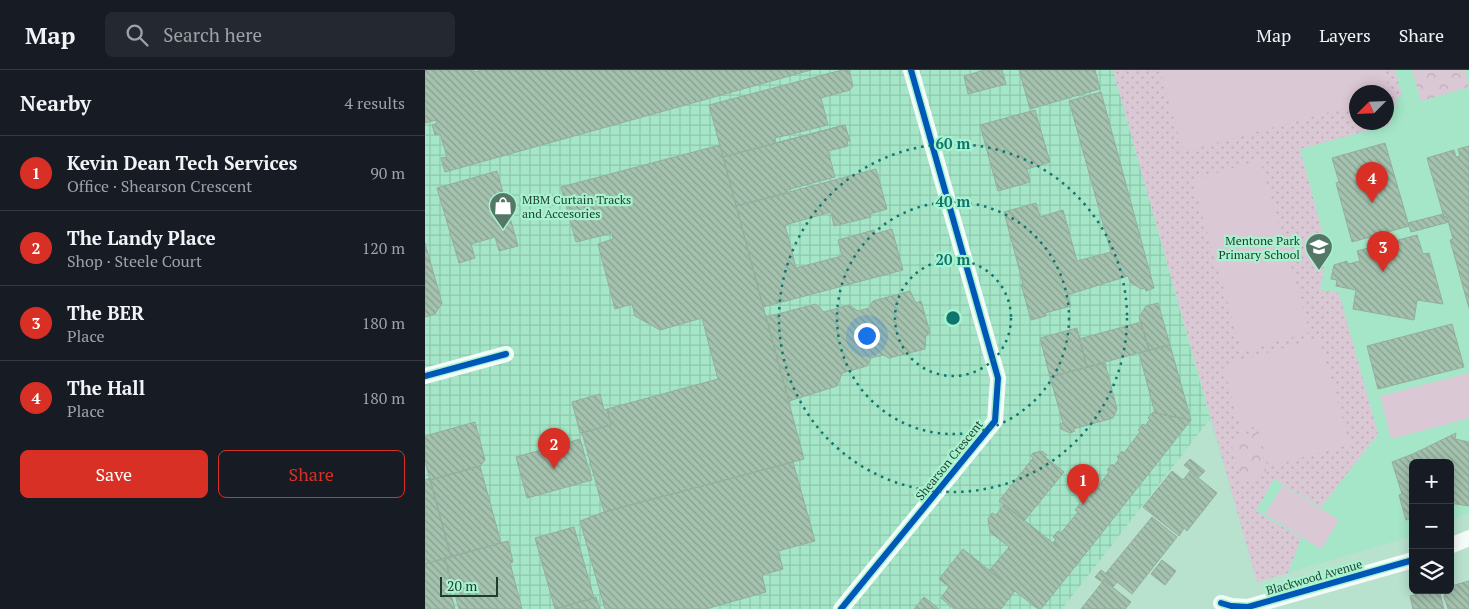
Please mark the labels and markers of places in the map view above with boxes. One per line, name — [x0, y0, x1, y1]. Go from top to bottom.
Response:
pin: 4 — [1356, 162, 1388, 203]
shop icon: MBM Curtain Tracks and Accesories — [488, 191, 518, 230]
place label: MBM Curtain Tracks and Accesories — [522, 192, 631, 221]
pin: 3 — [1367, 231, 1399, 272]
school or university icon: Mentone Park Primary School — [1304, 232, 1334, 271]
place label: Mentone Park Primary School — [1218, 233, 1301, 262]
centre of rings — [944, 309, 962, 327]
pin: 2 — [538, 428, 570, 469]
pin: 1 — [1067, 464, 1099, 505]

